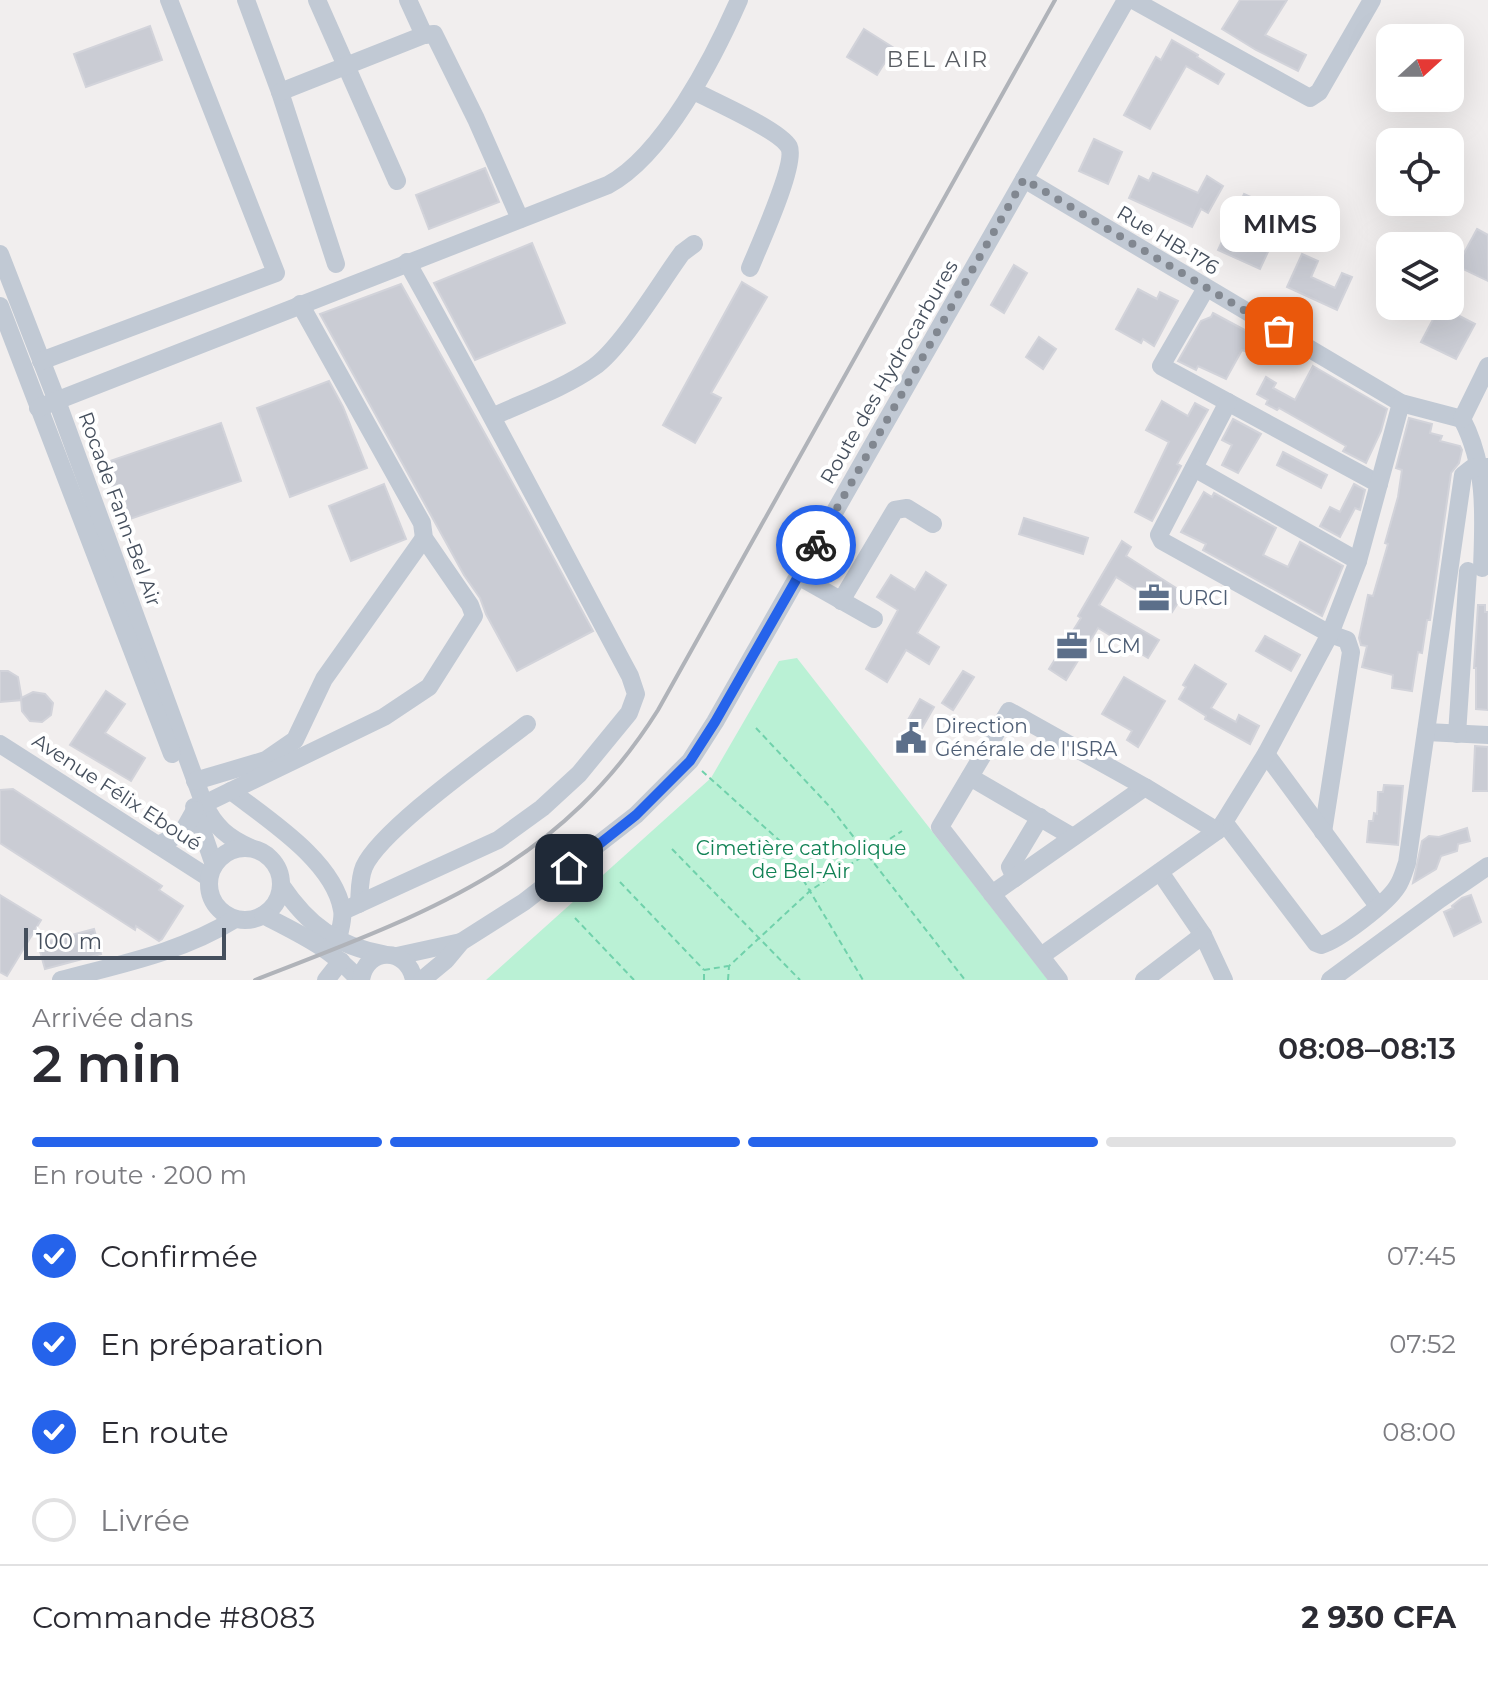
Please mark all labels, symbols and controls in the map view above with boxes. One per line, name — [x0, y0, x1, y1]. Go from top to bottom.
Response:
north arrow — [1376, 24, 1464, 112]
map controls — [1376, 24, 1464, 320]
district label: BEL AIR — [887, 46, 989, 73]
button: locate — [1376, 128, 1464, 216]
callout: MIMS — [1219, 195, 1339, 251]
street label: Rue HB-176 — [1113, 200, 1223, 280]
text: MIMS — [1243, 208, 1317, 240]
button: layers — [1376, 232, 1464, 320]
street label: Route des Hydrocarbures — [815, 256, 963, 488]
pin — [1245, 297, 1313, 365]
icon: bag — [1257, 309, 1301, 353]
street label: Rocade Fann-Bel Air — [74, 408, 166, 610]
courier — [776, 505, 856, 585]
icon: bike — [794, 523, 838, 567]
office icon: URCI — [1137, 581, 1171, 615]
place label: URCI — [1178, 586, 1229, 610]
office icon: LCM — [1055, 629, 1089, 663]
place label: LCM — [1096, 634, 1141, 658]
place label: Direction Générale de l'ISRA — [935, 714, 1118, 761]
public building icon: Direction Générale de l'ISRA — [894, 721, 928, 755]
street label: Avenue Félix Eboué — [28, 728, 206, 856]
pin — [535, 834, 603, 902]
park label: Cimetière catholique de Bel-Air — [696, 836, 906, 883]
icon: home — [547, 846, 591, 890]
scale bar — [24, 924, 226, 960]
text: 100 m — [36, 928, 102, 955]
text: Arrivée dans — [32, 1002, 193, 1034]
text: 08:08–08:13 — [1278, 1030, 1456, 1067]
text: 2 min — [32, 1032, 182, 1095]
text: En route · 200 m — [32, 1159, 247, 1191]
icon: check — [32, 1234, 76, 1278]
text: Confirmée — [100, 1238, 258, 1275]
text: 07:45 — [1387, 1240, 1456, 1272]
icon: check — [32, 1322, 76, 1366]
text: En préparation — [100, 1326, 324, 1363]
text: 07:52 — [1389, 1328, 1456, 1360]
icon: check — [32, 1410, 76, 1454]
text: En route — [100, 1414, 229, 1451]
text: 08:00 — [1382, 1416, 1456, 1448]
text: Livrée — [100, 1502, 190, 1539]
text: Commande #8083 — [32, 1599, 315, 1636]
text: 2 930 CFA — [1301, 1599, 1456, 1636]

